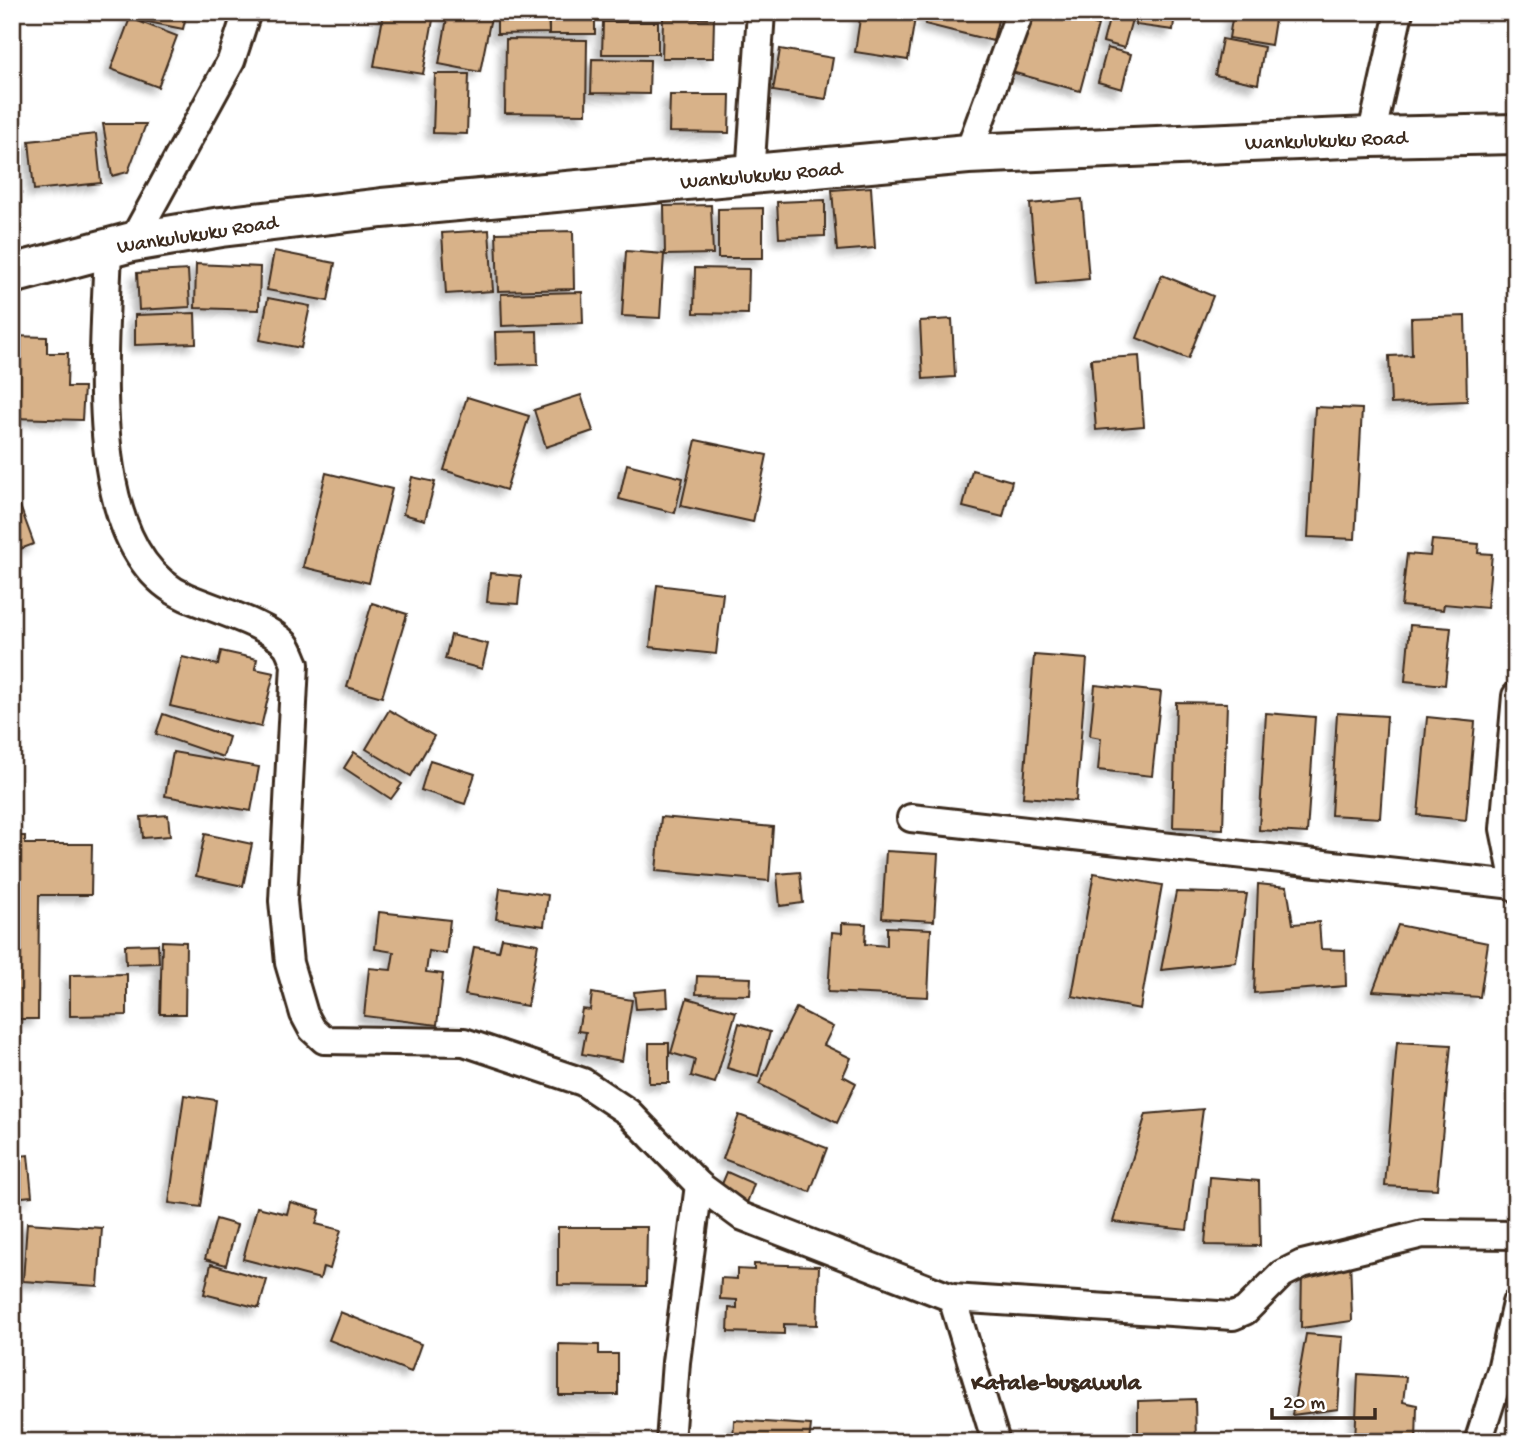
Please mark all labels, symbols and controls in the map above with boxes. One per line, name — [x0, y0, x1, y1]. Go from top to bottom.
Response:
street label: Wankulukuku Road — [1245, 127, 1409, 158]
street label: Wankulukuku Road — [679, 158, 845, 197]
street label: Wankulukuku Road — [115, 211, 281, 262]
district label: Katale-busawula — [970, 1370, 1142, 1399]
scale bar — [1272, 1377, 1376, 1421]
text: 20 m — [1283, 1392, 1325, 1417]

